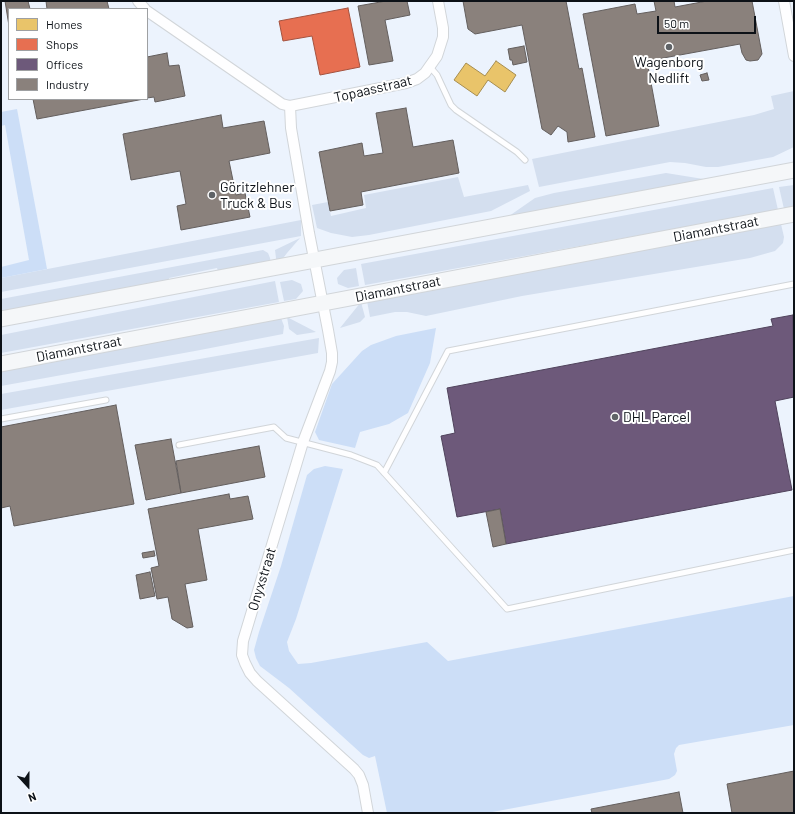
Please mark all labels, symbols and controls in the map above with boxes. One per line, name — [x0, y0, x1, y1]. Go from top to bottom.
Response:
legend — [8, 8, 148, 100]
scale bar — [659, 8, 758, 34]
text: 50 m — [664, 16, 689, 30]
text: Homes — [46, 17, 82, 31]
text: Shops — [46, 37, 78, 51]
marker: Wagenborg Nedlift — [664, 42, 674, 52]
place label: Wagenborg Nedlift — [635, 54, 703, 86]
text: Offices — [46, 57, 83, 71]
street label: Topaasstraat — [332, 72, 414, 106]
text: Industry — [46, 77, 89, 91]
place label: Göritzlehner Truck & Bus — [220, 179, 294, 212]
marker: Göritzlehner Truck & Bus — [207, 190, 217, 200]
street label: Diamantstraat — [672, 212, 760, 246]
street label: Diamantstraat — [354, 272, 442, 306]
street label: Diamantstraat — [35, 332, 123, 366]
place label: DHL Parcel — [623, 409, 690, 425]
marker: DHL Parcel — [610, 412, 620, 422]
street label: Onyxstraat — [244, 545, 280, 613]
north arrow — [8, 766, 48, 806]
text: N — [27, 790, 38, 805]

